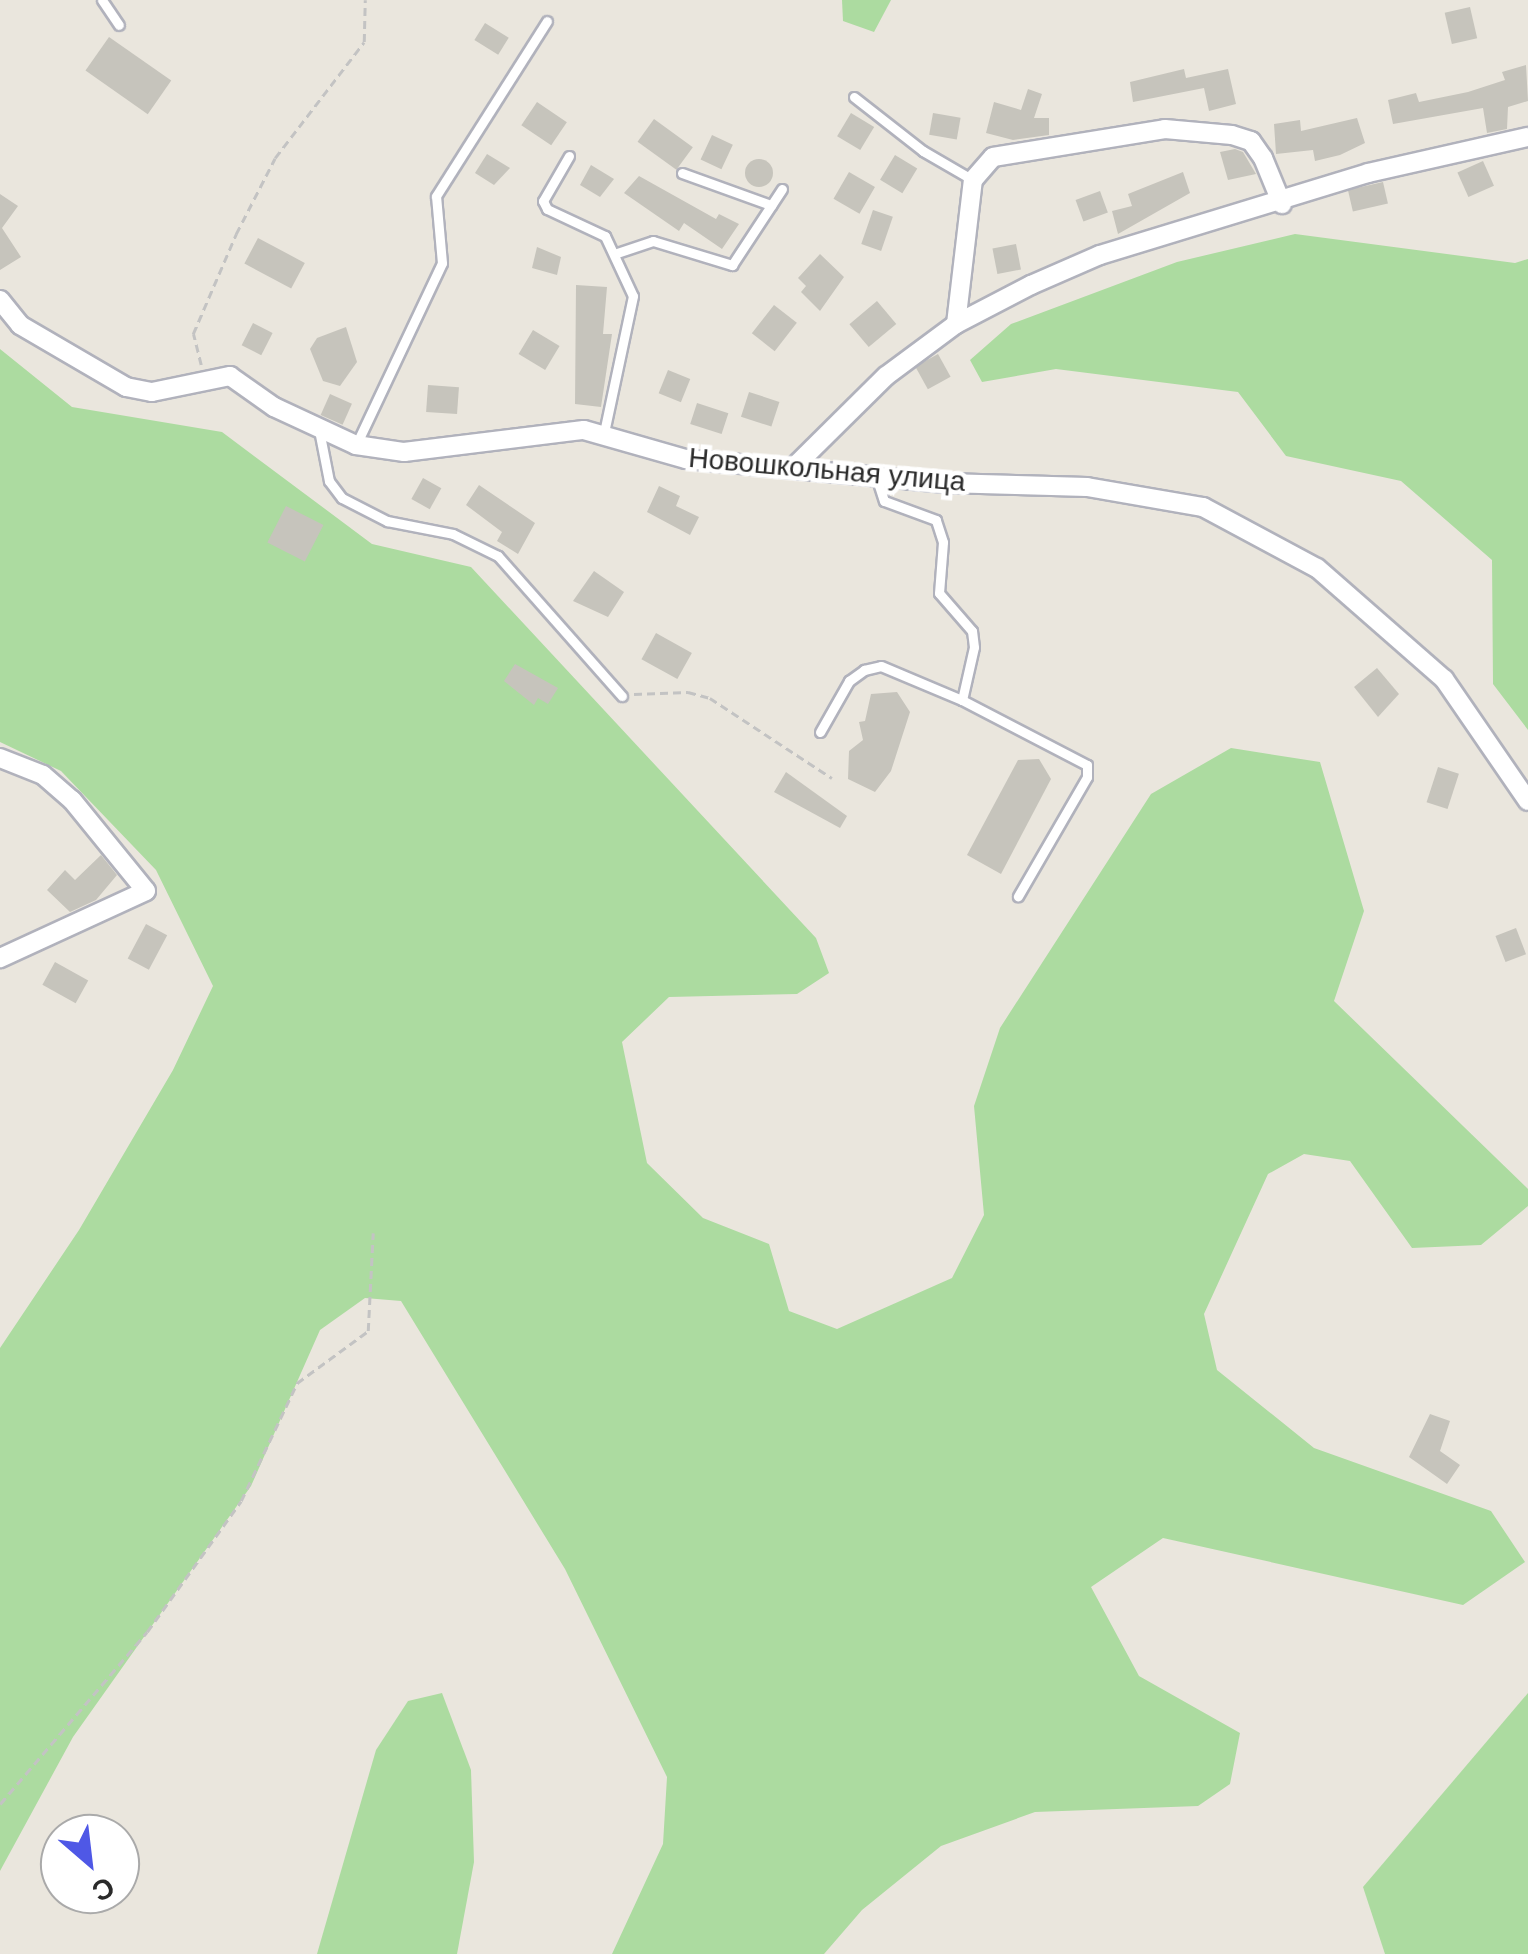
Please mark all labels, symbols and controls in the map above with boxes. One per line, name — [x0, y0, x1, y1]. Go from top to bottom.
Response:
street label: Новошкольная улица — [687, 441, 967, 499]
north arrow — [40, 1814, 140, 1914]
text: С — [87, 1871, 120, 1908]

